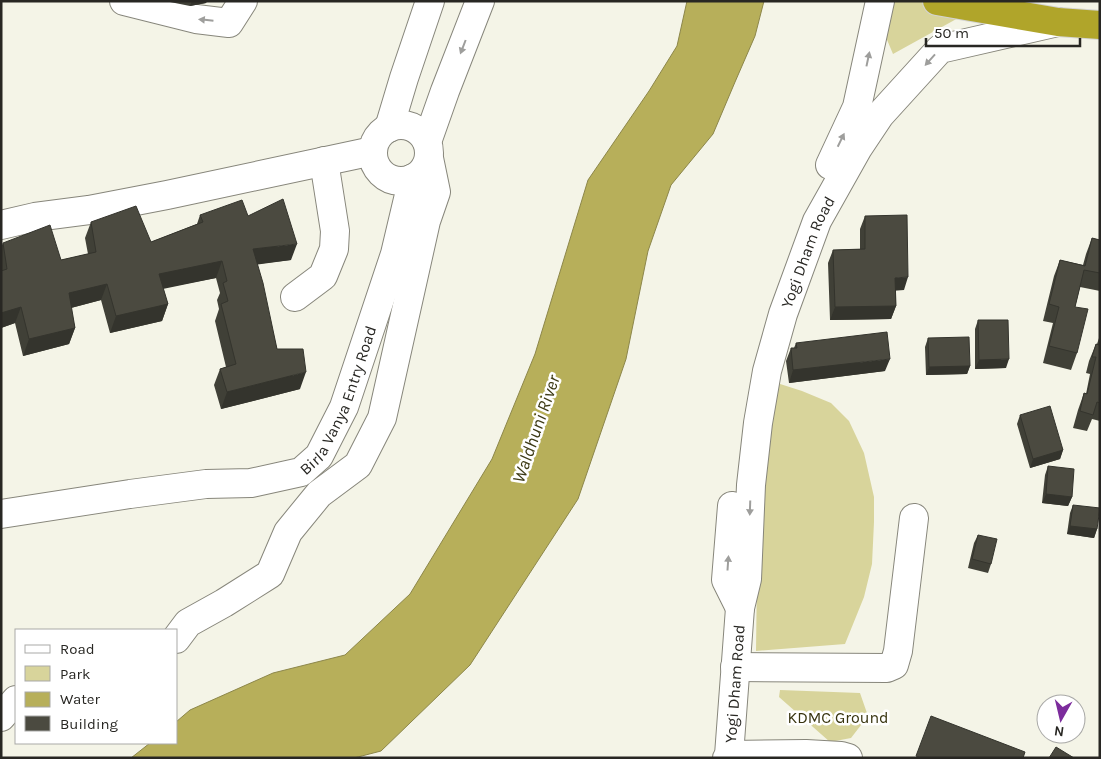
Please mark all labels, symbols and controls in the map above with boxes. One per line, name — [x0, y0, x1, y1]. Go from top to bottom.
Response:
scale bar — [926, 15, 1080, 47]
one-way arrow — [198, 16, 214, 24]
text: 50 m — [934, 24, 969, 42]
one-way arrow — [459, 39, 466, 54]
one-way arrow — [864, 51, 872, 67]
one-way arrow — [924, 53, 936, 65]
one-way arrow — [838, 133, 846, 147]
street label: Yogi Dham Road — [777, 193, 839, 310]
street label: Birla Vanya Entry Road — [295, 323, 380, 478]
water label: Waldhuni River — [507, 371, 565, 486]
one-way arrow — [745, 501, 753, 517]
one-way arrow — [724, 554, 732, 570]
street label: Yogi Dham Road — [720, 624, 748, 744]
legend — [15, 629, 178, 744]
text: Road — [60, 640, 95, 658]
text: Park — [60, 665, 90, 683]
text: Water — [60, 690, 101, 708]
north arrow — [1036, 694, 1086, 744]
park label: KDMC Ground — [787, 708, 889, 727]
text: Building — [60, 715, 118, 733]
text: N — [1053, 722, 1065, 740]

